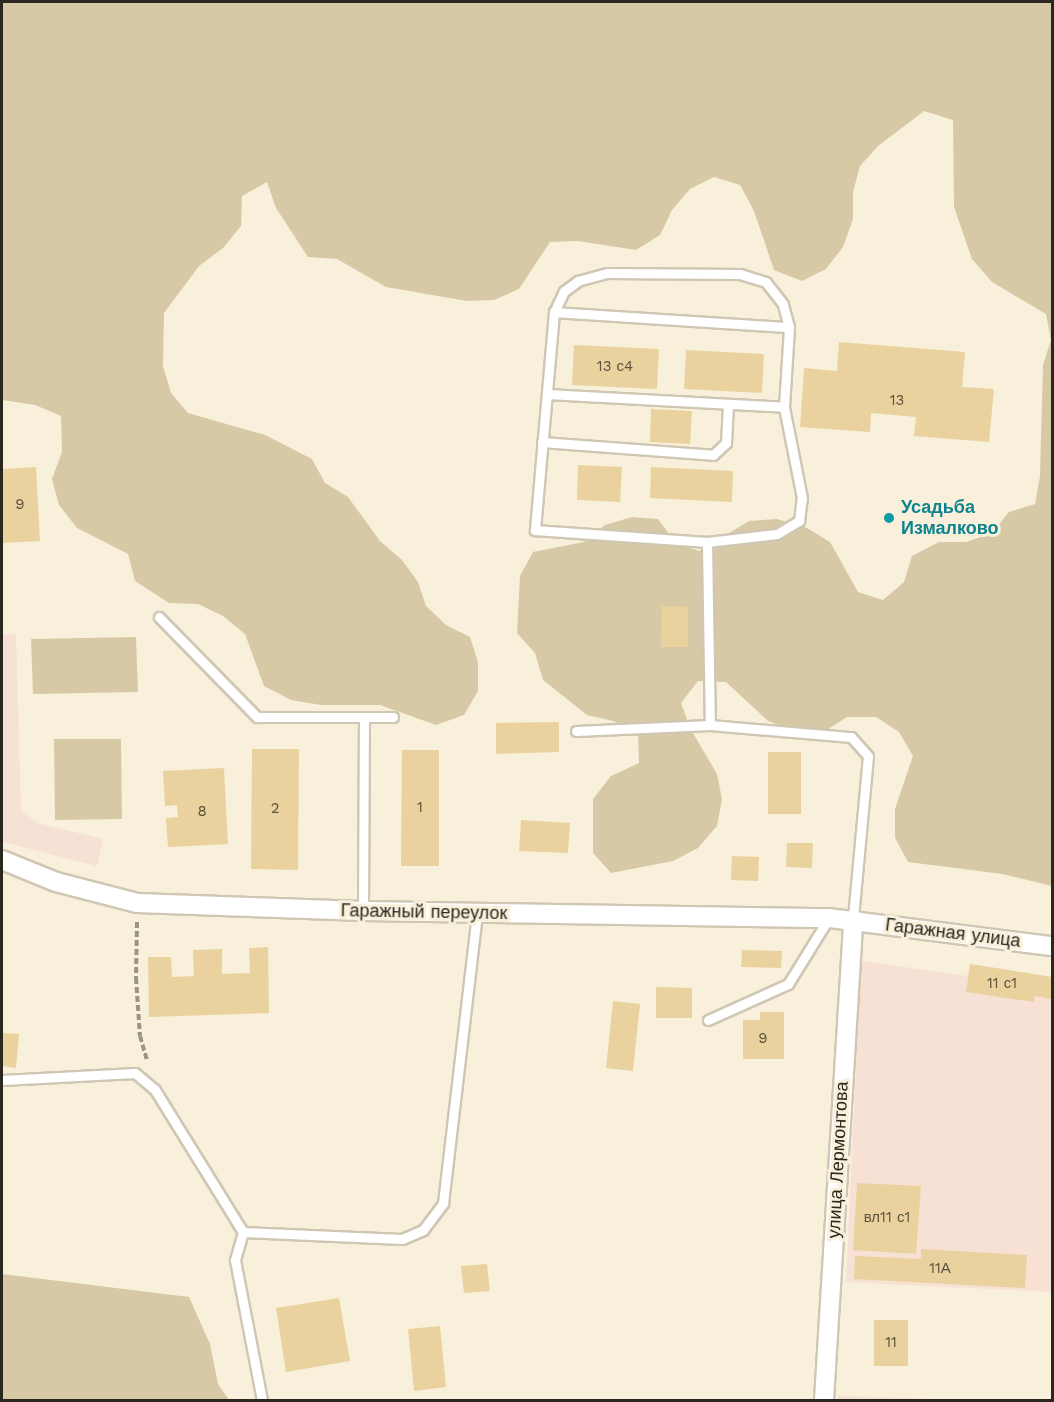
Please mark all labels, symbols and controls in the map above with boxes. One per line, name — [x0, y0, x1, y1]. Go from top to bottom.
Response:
house number: 13 с4 — [597, 358, 633, 376]
house number: 13 — [890, 392, 904, 410]
house number: 9 — [15, 496, 25, 514]
place label: Усадьба Измалково — [901, 497, 999, 540]
marker: Усадьба Измалково — [882, 511, 896, 525]
house number: 1 — [417, 799, 423, 817]
house number: 2 — [271, 800, 279, 818]
house number: 8 — [197, 803, 207, 821]
street label: Гаражный переулок — [340, 900, 508, 924]
street label: Гаражная улица — [884, 914, 1022, 952]
house number: 11 с1 — [987, 975, 1017, 993]
house number: 9 — [758, 1030, 768, 1048]
street label: улица Лермонтова — [823, 1081, 853, 1239]
house number: вл11 с1 — [864, 1209, 910, 1227]
house number: 11А — [929, 1260, 951, 1278]
house number: 11 — [885, 1334, 897, 1352]

